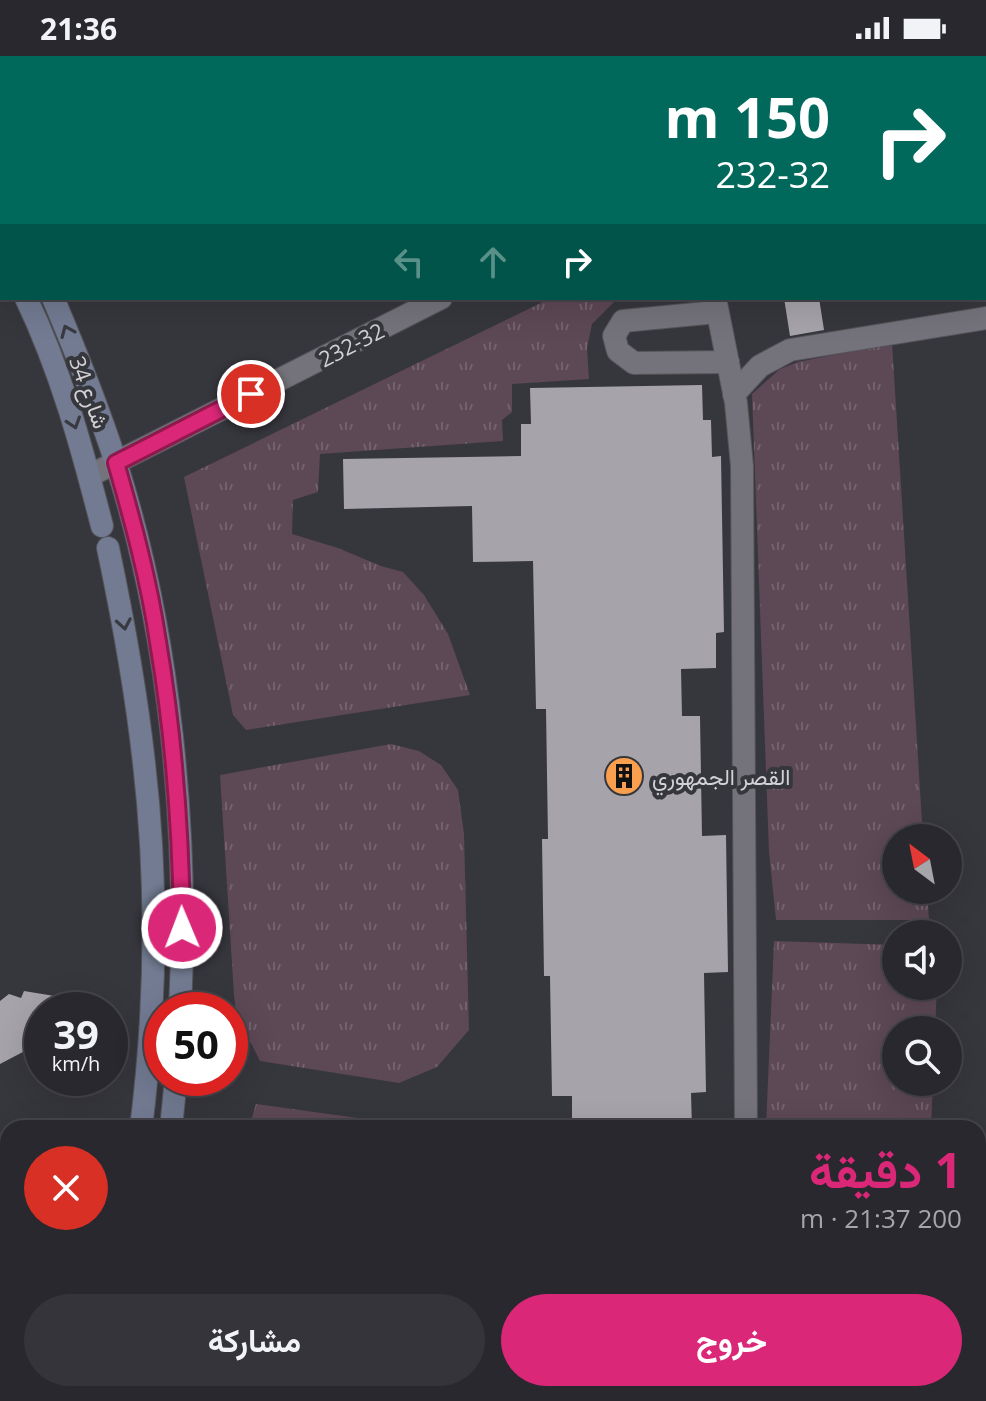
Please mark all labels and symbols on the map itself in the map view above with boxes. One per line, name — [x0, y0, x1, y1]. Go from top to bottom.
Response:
street label: 232-32 — [313, 315, 389, 373]
one-way arrow — [60, 325, 76, 339]
street label: شارع 34 — [62, 352, 117, 433]
pin — [217, 360, 285, 428]
one-way arrow — [65, 415, 81, 429]
one-way arrow — [114, 617, 131, 631]
building icon: القصر الجمهوري — [603, 755, 645, 797]
place label: القصر الجمهوري — [652, 761, 790, 796]
north arrow — [882, 824, 962, 904]
position arrow — [140, 886, 224, 970]
speed limit sign: 50 — [144, 992, 248, 1096]

